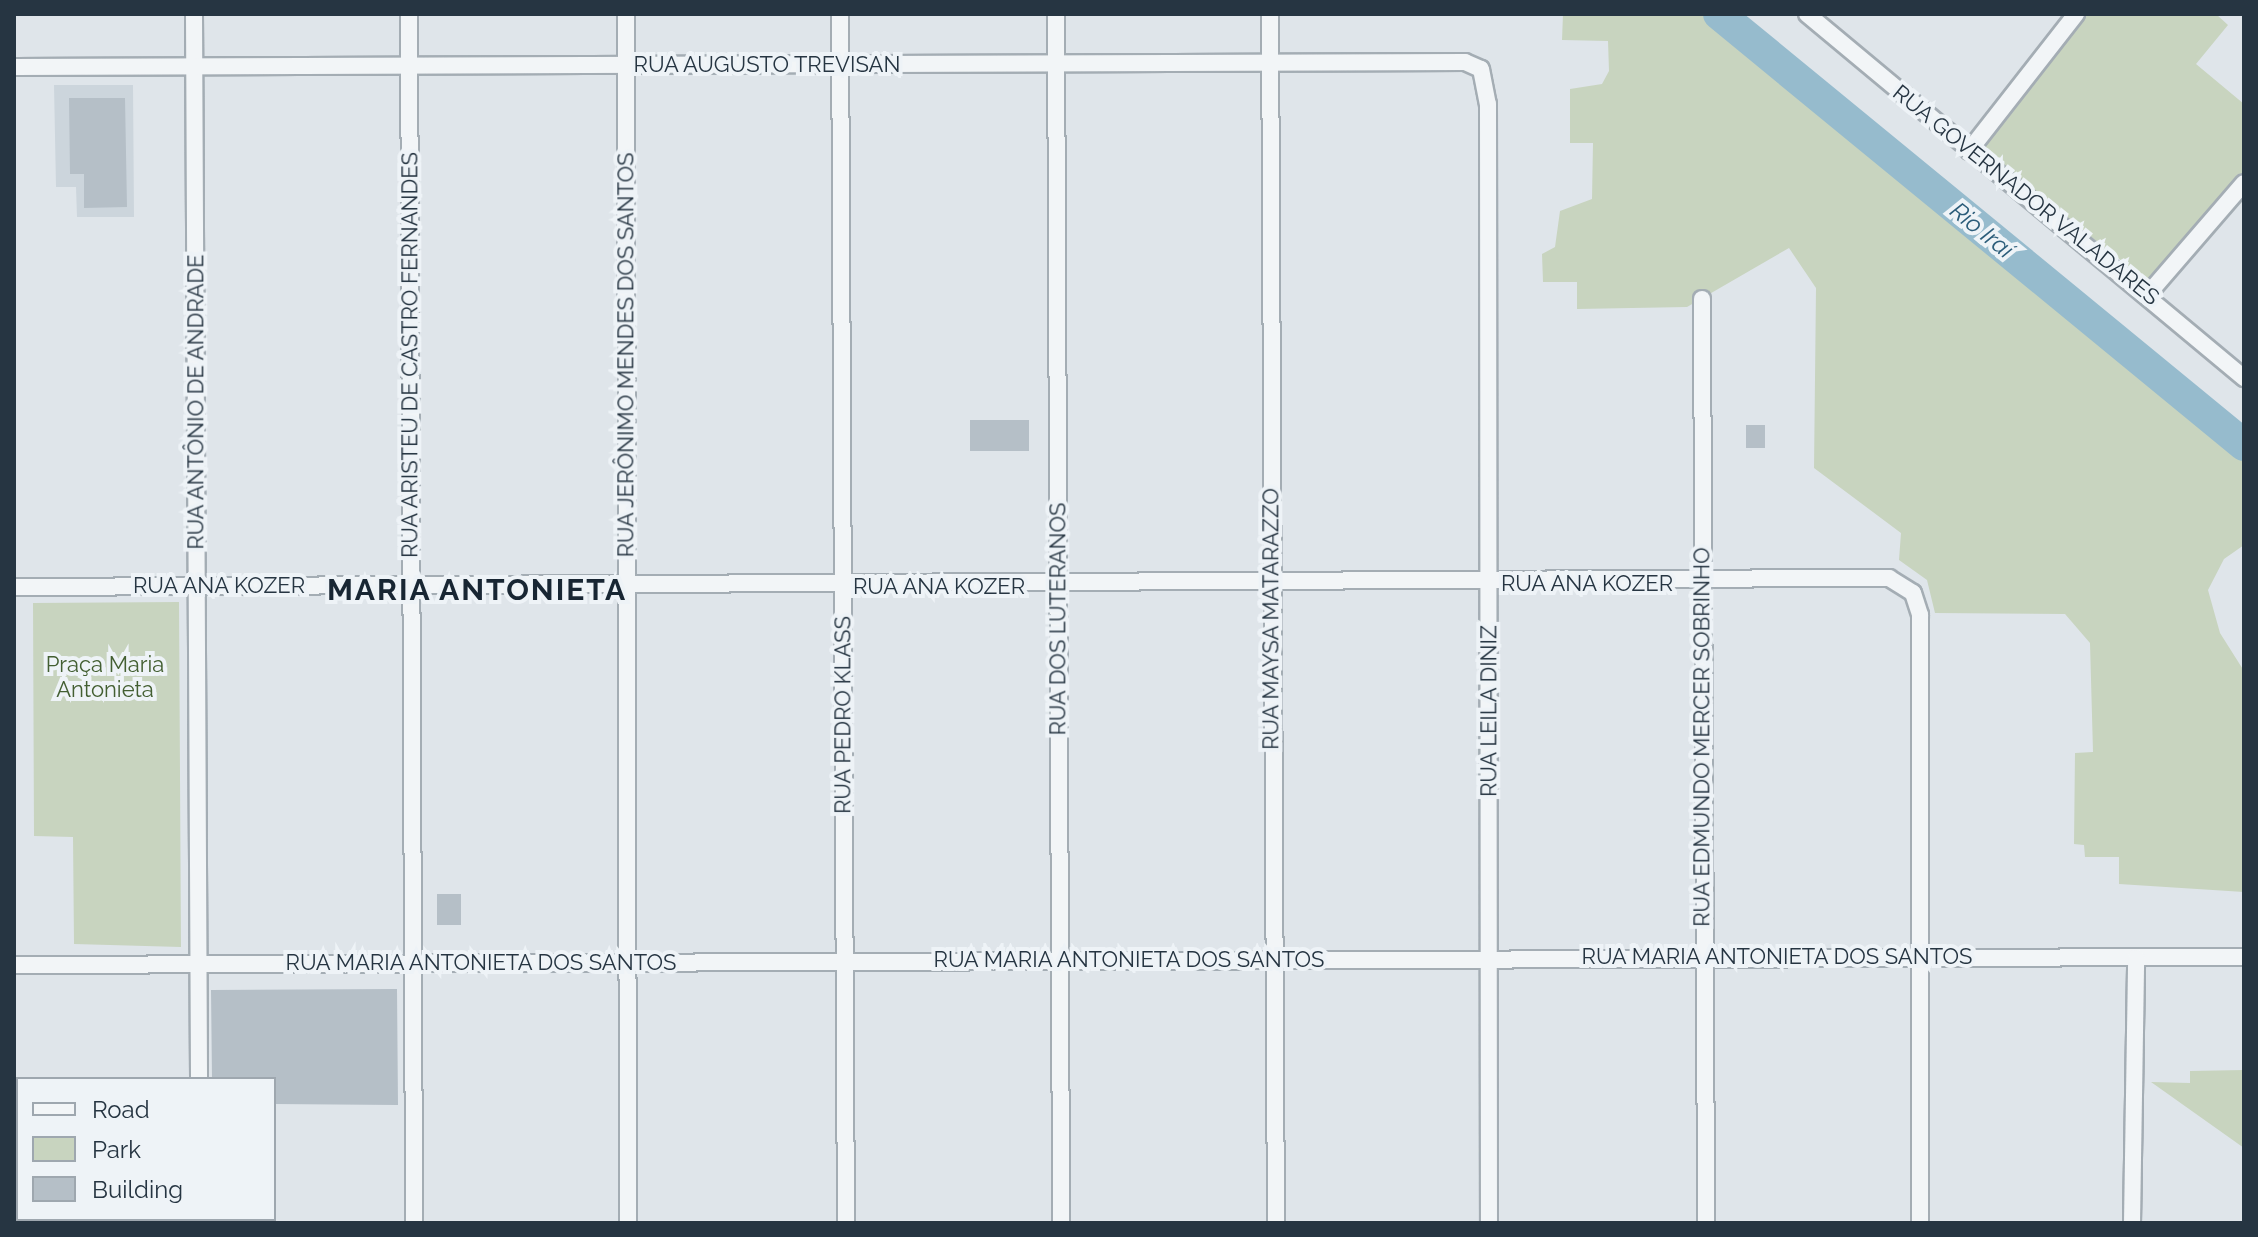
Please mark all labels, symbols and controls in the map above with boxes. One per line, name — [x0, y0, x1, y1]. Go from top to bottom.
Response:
street label: RUA AUGUSTO TREVISAN — [633, 52, 901, 78]
street label: RUA GOVERNADOR VALADARES — [1887, 79, 2165, 311]
street label: RUA ARISTEU DE CASTRO FERNANDES — [397, 151, 423, 559]
street label: RUA JERÔNIMO MENDES DOS SANTOS — [613, 152, 639, 558]
water label: Rio Iraí — [1945, 196, 2019, 264]
street label: RUA ANTÔNIO DE ANDRADE — [183, 253, 209, 551]
street label: RUA MAYSA MATARAZZO — [1258, 487, 1284, 751]
street label: RUA DOS LUTERANOS — [1045, 502, 1071, 736]
street label: RUA EDMUNDO MERCER SOBRINHO — [1689, 547, 1715, 927]
street label: RUA ANA KOZER — [1500, 571, 1674, 597]
district label: MARIA ANTONIETA — [326, 572, 628, 608]
street label: RUA ANA KOZER — [132, 573, 306, 599]
street label: RUA ANA KOZER — [852, 574, 1026, 600]
street label: RUA PEDRO KLASS — [830, 616, 856, 814]
street label: RUA LEILA DINIZ — [1476, 624, 1502, 798]
park label: Praça Maria Antonieta — [46, 651, 164, 702]
street label: RUA MARIA ANTONIETA DOS SANTOS — [1580, 944, 1974, 970]
street label: RUA MARIA ANTONIETA DOS SANTOS — [932, 947, 1326, 973]
street label: RUA MARIA ANTONIETA DOS SANTOS — [284, 950, 678, 976]
legend — [16, 1077, 276, 1221]
text: Road — [92, 1095, 150, 1124]
text: Park — [92, 1135, 141, 1164]
text: Building — [92, 1175, 183, 1204]

